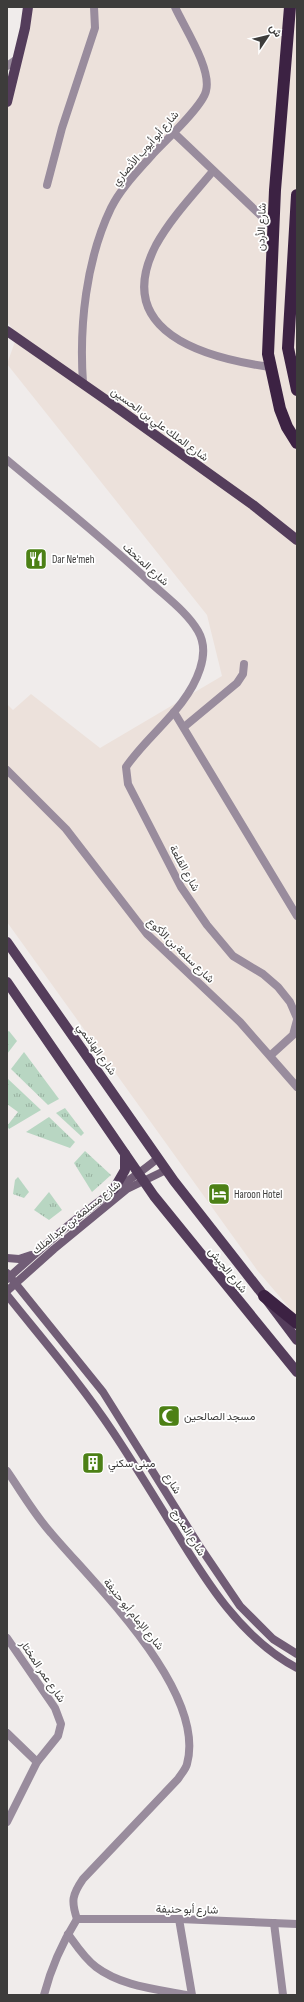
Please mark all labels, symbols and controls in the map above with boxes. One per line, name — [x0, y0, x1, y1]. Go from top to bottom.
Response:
north arrow — [248, 16, 288, 56]
text: ش — [267, 21, 285, 40]
street label: شارع أبو أيوب الأنصاري — [109, 108, 184, 190]
street label: شارع الأردن — [254, 202, 270, 251]
street label: شارع الملك علي بن الحسين — [107, 385, 211, 467]
street label: شارع المتحف — [119, 540, 172, 589]
restaurant icon: Dar Ne'meh — [23, 546, 49, 572]
place label: Dar Ne'meh — [52, 553, 95, 566]
street label: شارع القلعة — [166, 843, 203, 894]
street label: شارع سلمة بن الأكوع — [144, 915, 217, 987]
street label: شارع الهاشمي — [72, 1021, 119, 1080]
street label: شارع مسلمة بن عبدالملك — [29, 1177, 124, 1258]
hotel icon: Haroon Hotel — [206, 1181, 232, 1207]
place label: Haroon Hotel — [234, 1188, 282, 1201]
street label: شارع الجيش — [205, 1245, 250, 1297]
mosque icon: مسجد الصالحين — [156, 1403, 182, 1429]
place label: مسجد الصالحين — [184, 1410, 255, 1423]
building icon: مبنى سكني — [80, 1450, 106, 1476]
place label: مبنى سكني — [108, 1457, 156, 1473]
street label: شارع — [160, 1470, 184, 1497]
street label: شارع المدرج — [168, 1506, 208, 1559]
street label: شارع الإمام أبو حنيفة — [100, 1576, 167, 1654]
street label: شارع عمر المختار — [16, 1637, 68, 1706]
street label: شارع أبو حنيفة — [156, 1902, 219, 1918]

